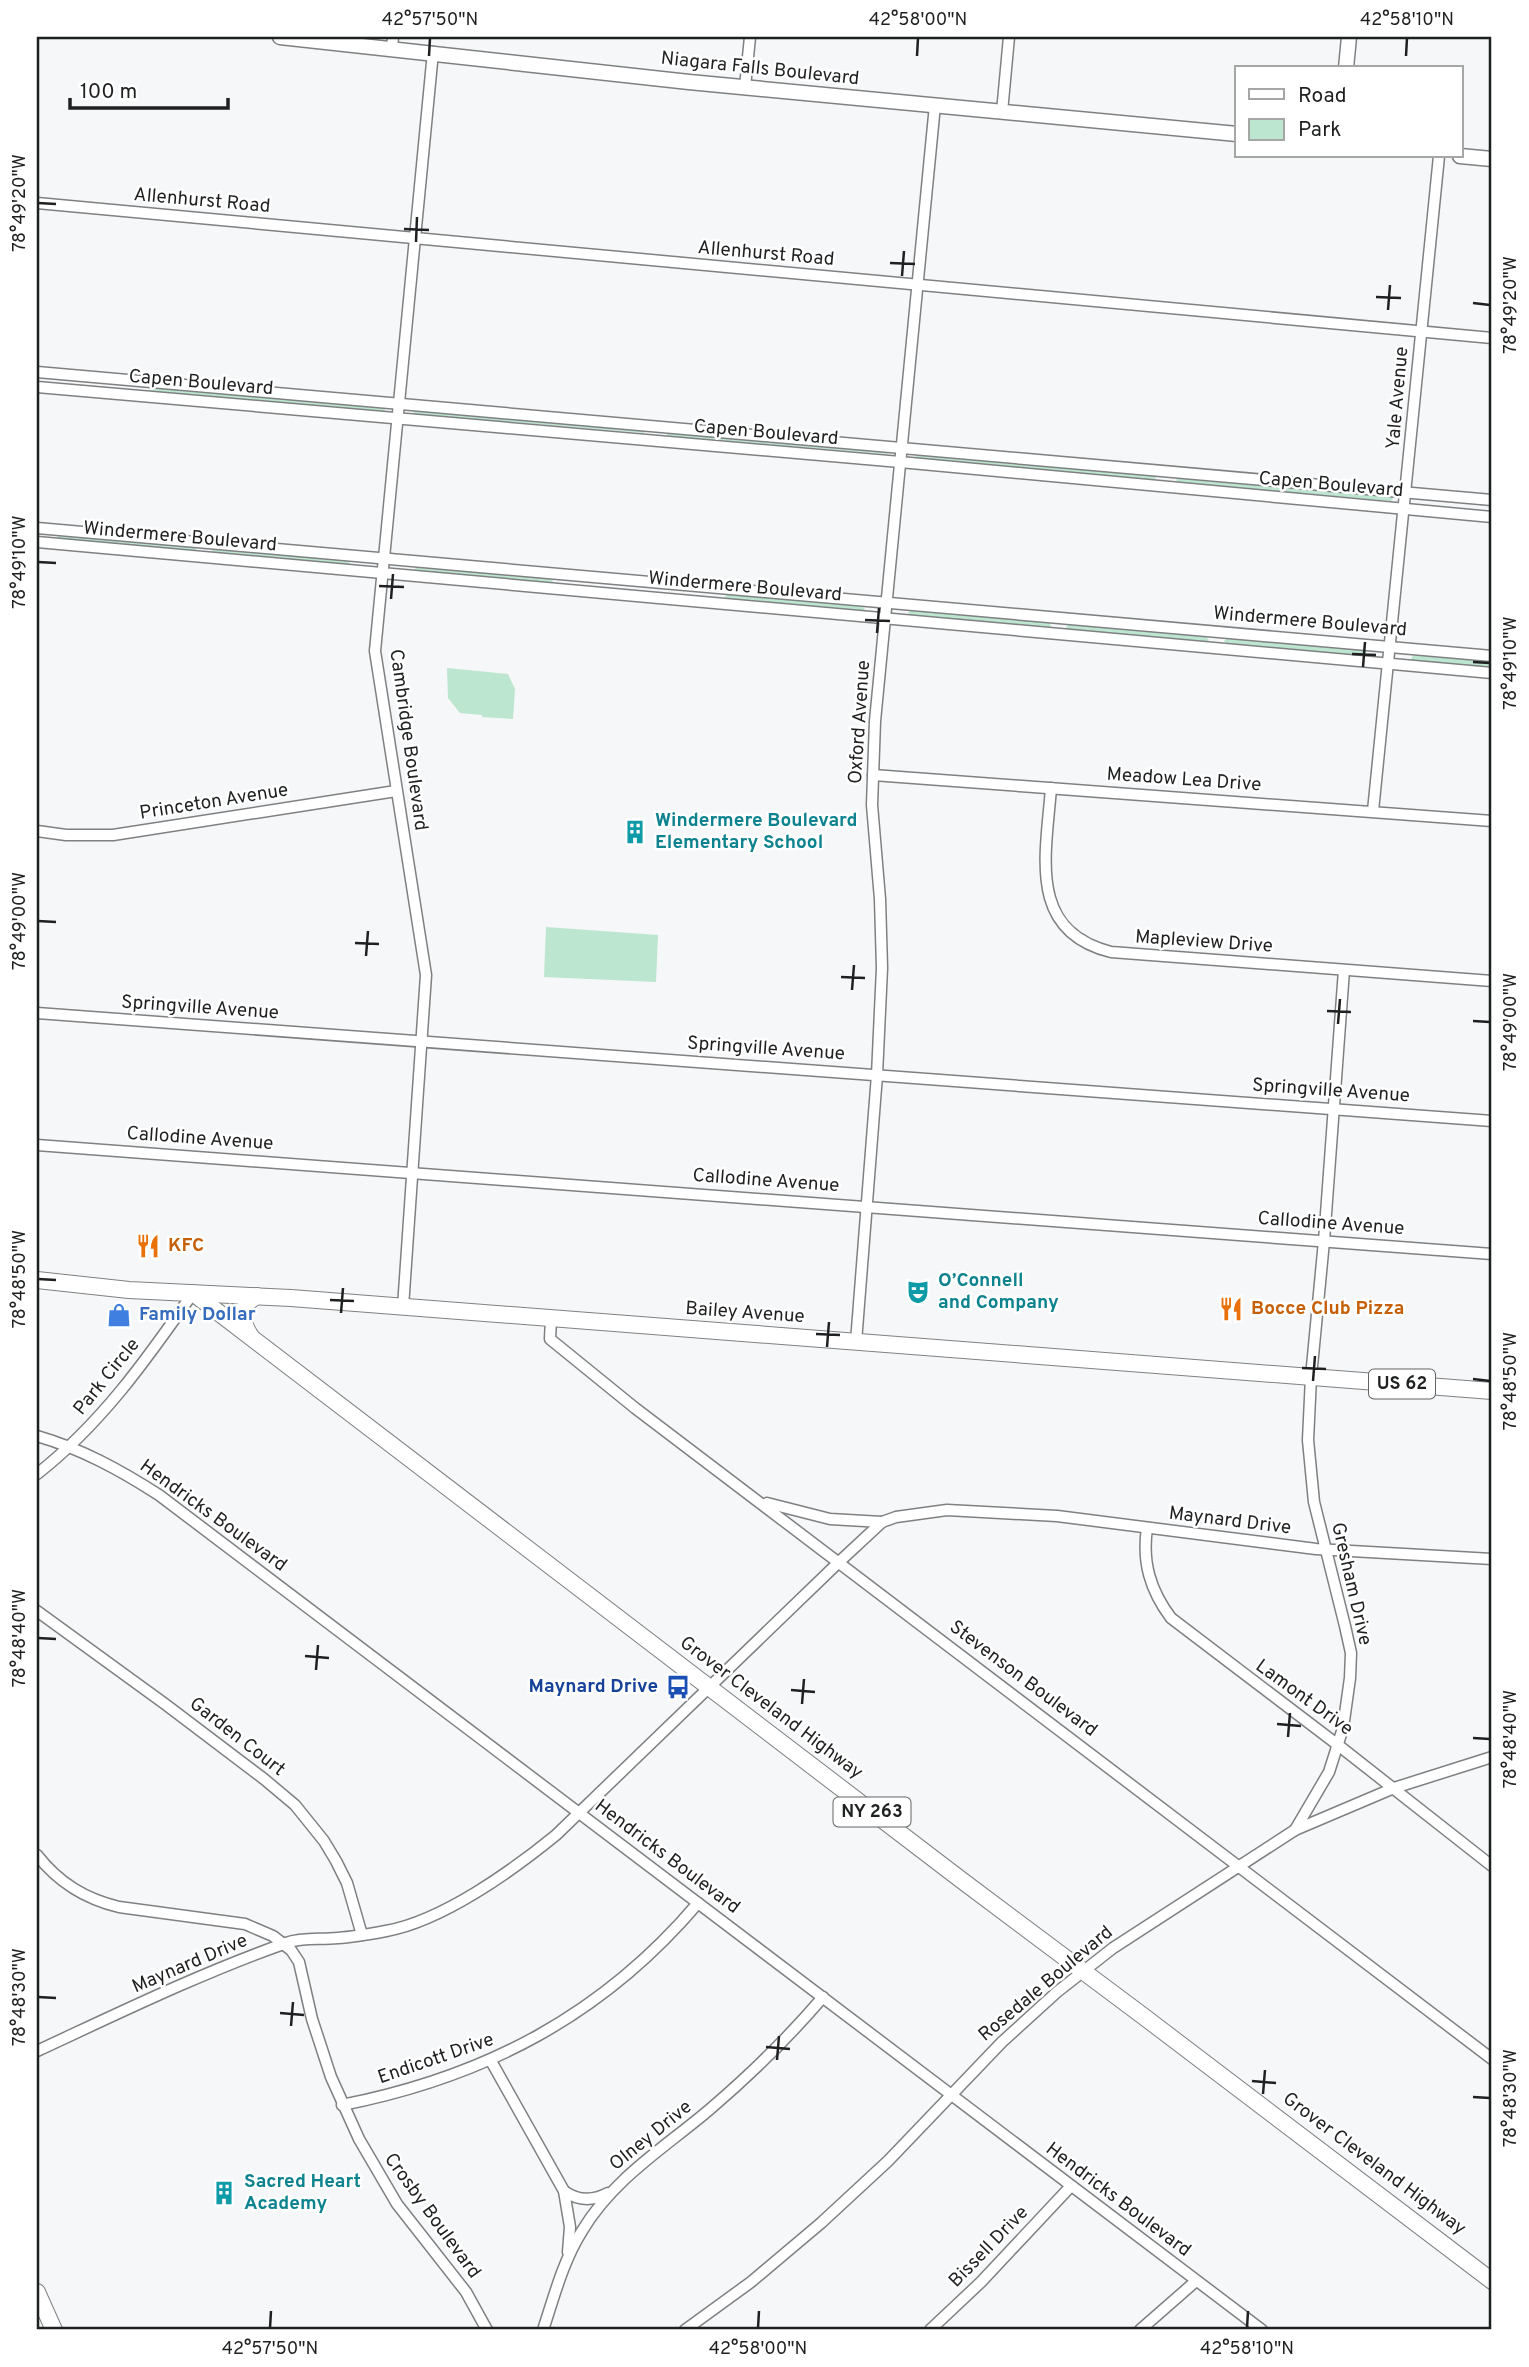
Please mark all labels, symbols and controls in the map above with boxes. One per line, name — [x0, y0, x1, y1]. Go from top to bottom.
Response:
text: 42°57'50"N — [382, 9, 478, 32]
text: 42°58'00"N — [869, 9, 967, 32]
text: 42°58'10"N — [1360, 9, 1454, 32]
street label: Niagara Falls Boulevard — [660, 47, 860, 91]
scale bar — [70, 66, 228, 110]
legend — [1235, 66, 1462, 158]
text: 100 m — [80, 79, 137, 106]
text: Road — [1298, 83, 1347, 110]
text: Park — [1298, 117, 1341, 144]
text: 78°49'20"W — [9, 154, 32, 252]
street label: Allenhurst Road — [133, 183, 271, 219]
street label: Allenhurst Road — [697, 236, 835, 272]
text: 78°49'20"W — [1500, 256, 1523, 354]
street label: Yale Avenue — [1382, 346, 1414, 450]
street label: Capen Boulevard — [128, 365, 274, 401]
street label: Capen Boulevard — [693, 415, 839, 451]
street label: Capen Boulevard — [1258, 467, 1404, 503]
text: 78°49'10"W — [9, 515, 32, 609]
street label: Windermere Boulevard — [82, 517, 278, 557]
street label: Windermere Boulevard — [647, 567, 843, 607]
street label: Windermere Boulevard — [1212, 602, 1408, 642]
text: 78°49'10"W — [1500, 616, 1523, 710]
street label: Cambridge Boulevard — [383, 648, 433, 832]
street label: Oxford Avenue — [844, 659, 876, 785]
street label: Meadow Lea Drive — [1106, 763, 1262, 797]
street label: Princeton Avenue — [138, 778, 290, 826]
place label: Windermere Boulevard Elementary School — [655, 809, 857, 855]
building icon: Windermere Boulevard Elementary School — [621, 818, 649, 846]
text: 78°49'00"W — [9, 872, 32, 970]
street label: Mapleview Drive — [1134, 925, 1274, 959]
text: 78°49'00"W — [1500, 973, 1523, 1071]
street label: Springville Avenue — [120, 991, 280, 1025]
street label: Springville Avenue — [686, 1032, 846, 1066]
street label: Springville Avenue — [1251, 1074, 1411, 1108]
street label: Callodine Avenue — [126, 1122, 274, 1156]
street label: Callodine Avenue — [692, 1164, 840, 1198]
street label: Callodine Avenue — [1257, 1207, 1405, 1241]
text: 78°48'50"W — [9, 1230, 32, 1328]
restaurant icon: KFC — [134, 1232, 162, 1260]
place label: KFC — [168, 1234, 204, 1258]
place label: O’Connell and Company — [938, 1269, 1059, 1315]
theatre icon: O’Connell and Company — [904, 1278, 932, 1306]
restaurant icon: Bocce Club Pizza — [1217, 1295, 1245, 1323]
street label: Bailey Avenue — [685, 1297, 805, 1329]
place label: Bocce Club Pizza — [1251, 1297, 1404, 1321]
shop icon: Family Dollar — [105, 1301, 133, 1329]
place label: Family Dollar — [139, 1303, 256, 1327]
text: 78°48'50"W — [1500, 1332, 1523, 1430]
street label: Park Circle — [69, 1334, 145, 1420]
road number: US 62 — [1369, 1370, 1435, 1399]
street label: Hendricks Boulevard — [135, 1455, 291, 1577]
street label: Maynard Drive — [1167, 1502, 1293, 1540]
street label: Gresham Drive — [1325, 1520, 1377, 1648]
text: 78°48'40"W — [9, 1589, 32, 1687]
street label: Stevenson Boulevard — [944, 1616, 1102, 1742]
street label: Grover Cleveland Highway — [675, 1631, 867, 1785]
street label: Lamont Drive — [1250, 1655, 1358, 1741]
bus stop icon: Maynard Drive — [664, 1673, 692, 1701]
place label: Maynard Drive — [529, 1675, 658, 1699]
text: 78°48'40"W — [1500, 1690, 1523, 1788]
street label: Garden Court — [184, 1692, 290, 1782]
street label: Hendricks Boulevard — [589, 1794, 745, 1920]
road number: NY 263 — [834, 1798, 910, 1826]
street label: Rosedale Boulevard — [974, 1921, 1118, 2047]
street label: Maynard Drive — [129, 1929, 251, 1999]
text: 78°48'30"W — [9, 1948, 32, 2046]
street label: Endicott Drive — [375, 2028, 497, 2090]
text: 78°48'30"W — [1500, 2049, 1523, 2147]
street label: Grover Cleveland Highway — [1278, 2087, 1470, 2241]
street label: Olney Drive — [605, 2095, 697, 2177]
street label: Hendricks Boulevard — [1040, 2137, 1196, 2263]
street label: Crosby Boulevard — [378, 2148, 486, 2284]
place label: Sacred Heart Academy — [244, 2170, 361, 2216]
building icon: Sacred Heart Academy — [210, 2179, 238, 2207]
street label: Bissell Drive — [944, 2201, 1034, 2293]
text: 42°57'50"N — [222, 2338, 318, 2361]
text: 42°58'00"N — [709, 2338, 807, 2361]
text: 42°58'10"N — [1200, 2338, 1294, 2361]

